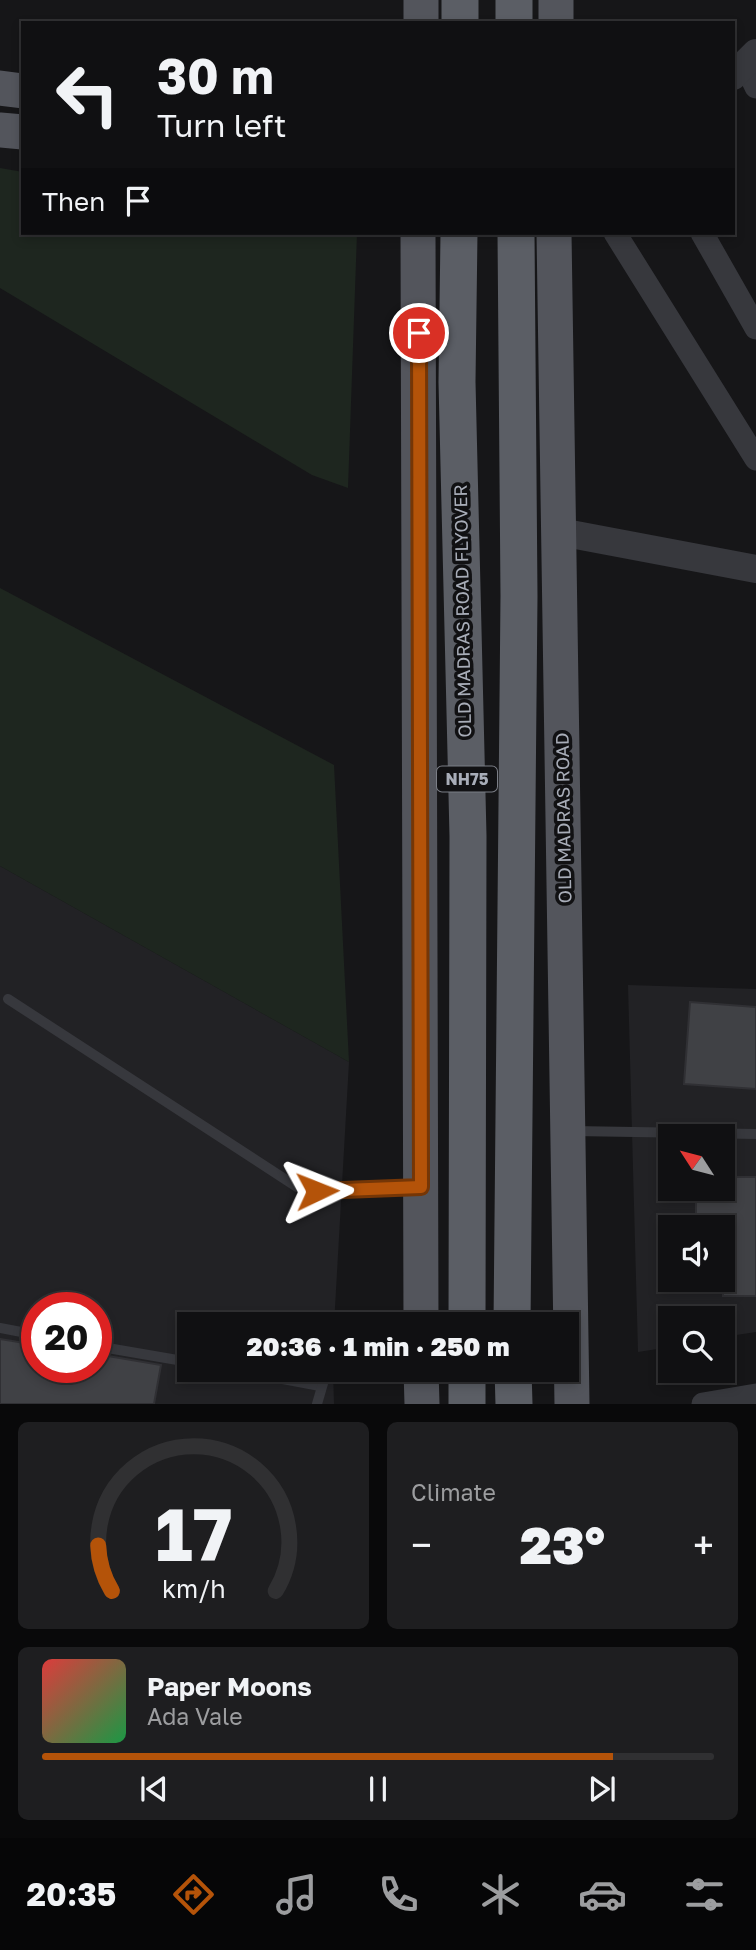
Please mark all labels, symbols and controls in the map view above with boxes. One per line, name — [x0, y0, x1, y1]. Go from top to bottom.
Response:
text: 30 m — [157, 46, 274, 105]
icon: left — [42, 49, 133, 140]
text: Turn left — [157, 106, 286, 144]
icon: arrive — [119, 182, 157, 220]
text: Then — [42, 186, 105, 217]
pin — [389, 303, 449, 363]
icon: arrive — [400, 314, 438, 352]
street label: OLD MADRAS ROAD FLYOVER — [449, 484, 475, 738]
street label: OLD MADRAS ROAD — [551, 732, 575, 904]
road number: NH75 — [437, 766, 497, 792]
north arrow — [658, 1124, 735, 1200]
map controls — [658, 1124, 735, 1383]
position arrow — [280, 1154, 354, 1228]
button: sound — [658, 1215, 735, 1292]
speed limit sign: 20 — [21, 1292, 112, 1383]
button: search — [658, 1306, 735, 1383]
text: 20:36 · 1 min · 250 m — [246, 1331, 510, 1362]
text: Climate — [411, 1478, 496, 1506]
text: 17 — [155, 1491, 232, 1578]
text: 23° — [520, 1513, 605, 1575]
text: − — [411, 1522, 432, 1567]
text: + — [693, 1522, 714, 1567]
text: km/h — [162, 1573, 225, 1604]
text: Paper Moons — [147, 1671, 312, 1702]
text: Ada Vale — [147, 1702, 243, 1730]
icon: previous — [135, 1770, 173, 1808]
icon: pause — [359, 1770, 397, 1808]
icon: next — [583, 1770, 621, 1808]
icon: directions — [169, 1870, 218, 1919]
icon: music — [272, 1870, 321, 1919]
icon: phone — [374, 1870, 423, 1919]
icon: climate — [476, 1870, 525, 1919]
icon: car — [578, 1870, 627, 1919]
icon: filters — [680, 1870, 729, 1919]
text: 20:35 — [27, 1875, 116, 1913]

